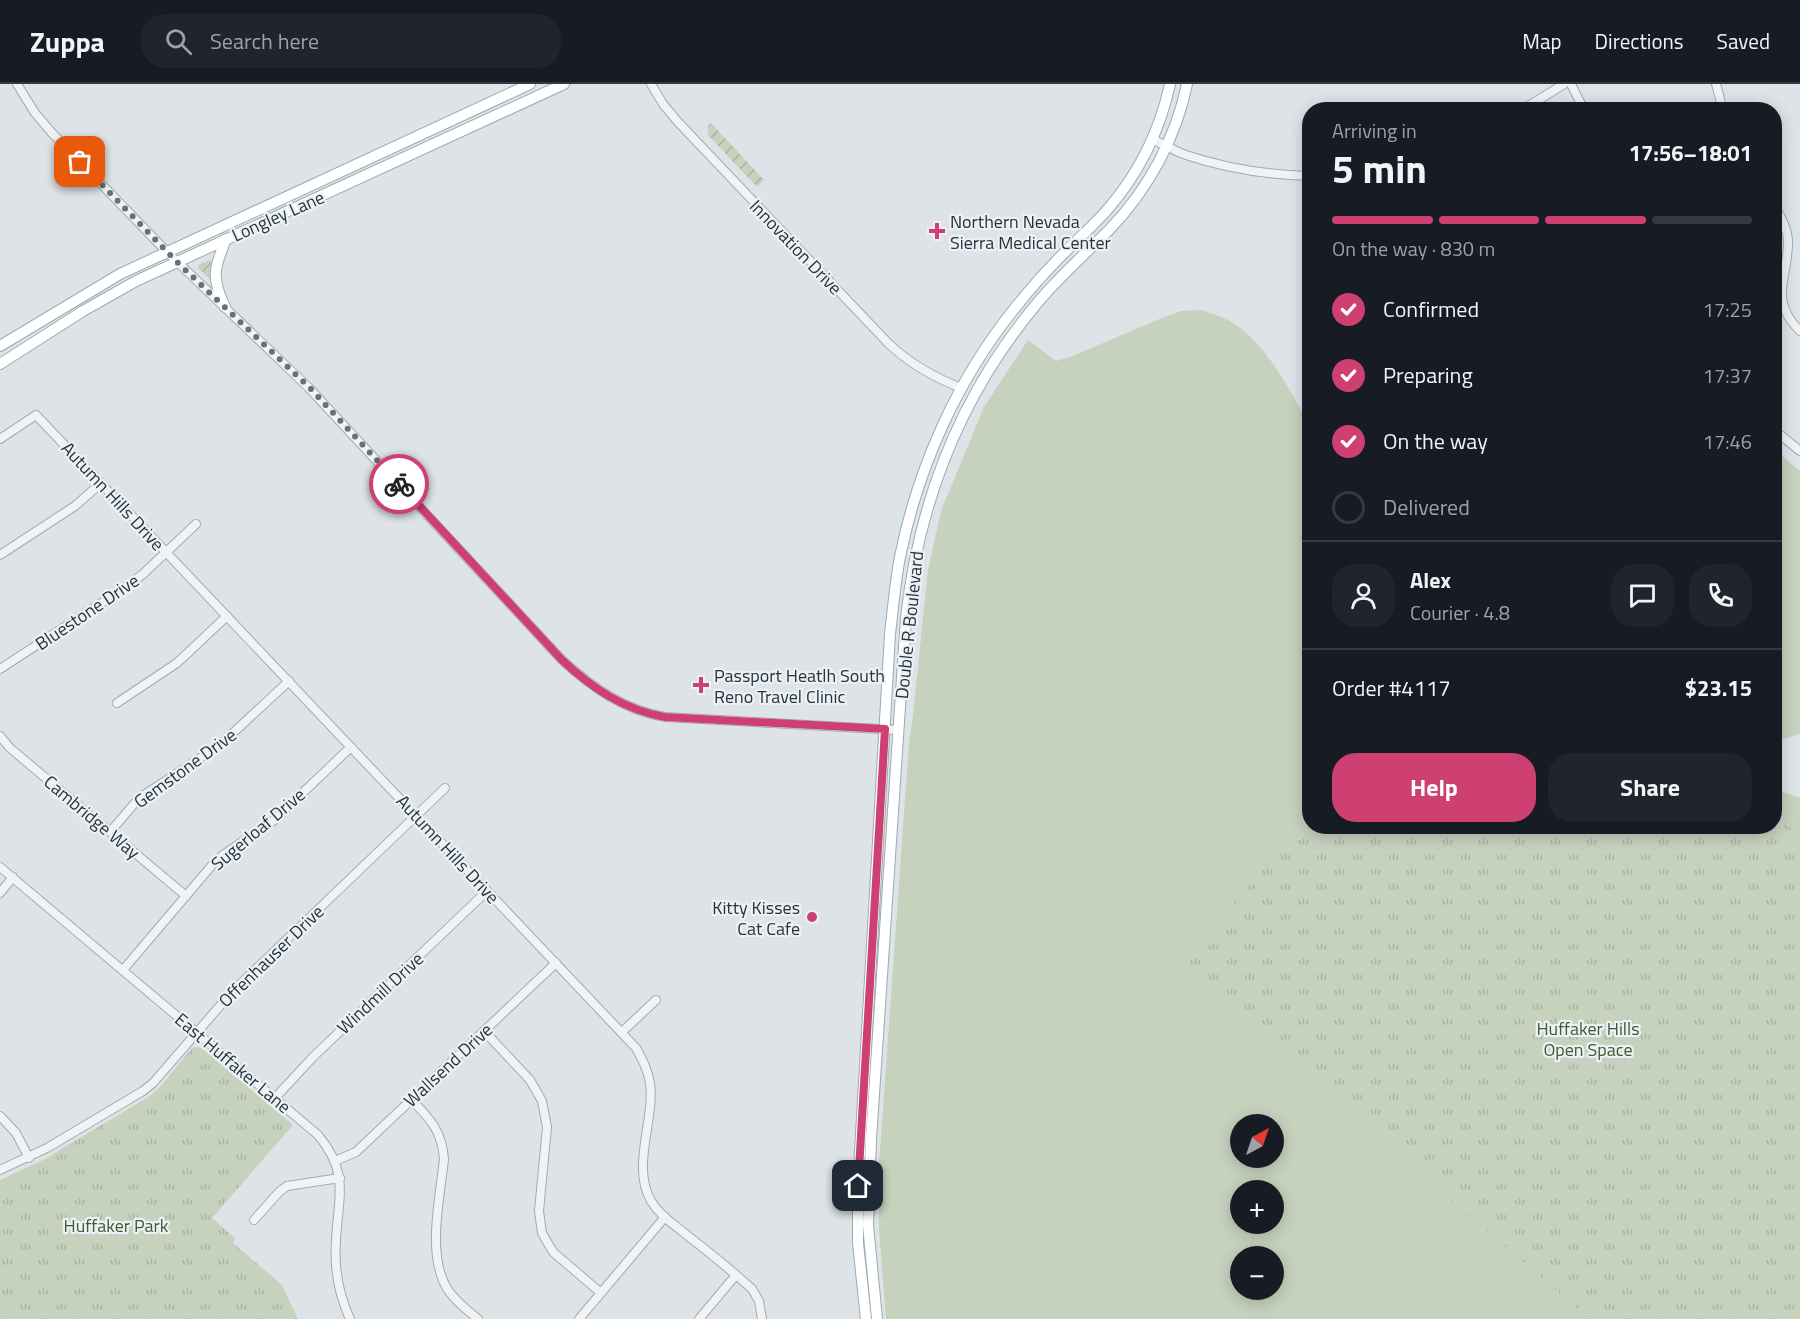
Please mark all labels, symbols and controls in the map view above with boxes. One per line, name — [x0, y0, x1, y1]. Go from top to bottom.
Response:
search box — [141, 14, 561, 68]
text: Zuppa — [30, 20, 105, 63]
text: Search here — [210, 24, 319, 58]
icon: search — [162, 25, 195, 58]
text: Map — [1522, 25, 1562, 57]
text: Directions — [1595, 25, 1684, 57]
text: Saved — [1717, 25, 1770, 57]
text: Arriving in — [1332, 115, 1417, 146]
pin — [54, 136, 105, 187]
text: 17:56–18:01 — [1629, 136, 1752, 170]
text: 5 min — [1332, 139, 1427, 198]
icon: bag — [63, 145, 96, 178]
street label: Longley Lane — [227, 184, 329, 248]
street label: Innovation Drive — [743, 193, 849, 301]
place label: Northern Nevada Sierra Medical Center — [950, 208, 1111, 256]
marker: Northern Nevada Sierra Medical Center — [928, 222, 946, 240]
text: On the way · 830 m — [1332, 233, 1495, 264]
text: Confirmed — [1383, 292, 1479, 326]
icon: check — [1332, 293, 1365, 326]
text: 17:25 — [1703, 294, 1752, 325]
text: Preparing — [1383, 358, 1473, 392]
icon: check — [1332, 359, 1365, 392]
text: 17:37 — [1703, 360, 1752, 391]
text: On the way — [1383, 424, 1488, 458]
icon: check — [1332, 425, 1365, 458]
text: 17:46 — [1703, 426, 1752, 457]
street label: Autumn Hills Drive — [55, 435, 171, 557]
courier — [369, 454, 429, 514]
icon: bike — [383, 468, 416, 501]
text: Delivered — [1383, 490, 1470, 524]
street label: Double R Boulevard — [888, 550, 930, 700]
text: Alex — [1410, 563, 1451, 597]
button: person — [1332, 564, 1395, 627]
button: chat — [1611, 564, 1674, 627]
button: phone — [1689, 564, 1752, 627]
street label: Bluestone Drive — [30, 567, 144, 657]
text: Courier · 4.8 — [1410, 597, 1510, 628]
place label: Passport Heatlh South Reno Travel Clinic — [714, 662, 885, 710]
text: Order #4117 — [1332, 671, 1451, 705]
text: $23.15 — [1685, 671, 1752, 705]
marker: Passport Heatlh South Reno Travel Clinic — [692, 676, 710, 694]
street label: Gemstone Drive — [128, 721, 242, 815]
button: Help — [1332, 753, 1536, 822]
button: Share — [1548, 753, 1752, 822]
street label: Cambridge Way — [38, 769, 146, 866]
street label: Sugerloaf Drive — [205, 781, 311, 877]
street label: Autumn Hills Drive — [390, 788, 506, 910]
place label: Kitty Kisses Cat Cafe — [712, 894, 800, 942]
street label: Offenhauser Drive — [212, 898, 330, 1014]
marker: Kitty Kisses Cat Cafe — [805, 910, 819, 924]
street label: Windmill Drive — [331, 946, 429, 1040]
street label: East Huffaker Lane — [169, 1006, 297, 1120]
park label: Huffaker Hills Open Space — [1536, 1015, 1640, 1063]
street label: Wallsend Drive — [397, 1017, 499, 1113]
north arrow — [1230, 1114, 1284, 1168]
map controls — [1230, 1114, 1284, 1300]
pin — [832, 1160, 883, 1211]
icon: home — [841, 1169, 874, 1202]
button: + — [1230, 1180, 1284, 1234]
park label: Huffaker Park — [64, 1212, 169, 1239]
button: − — [1230, 1246, 1284, 1300]

